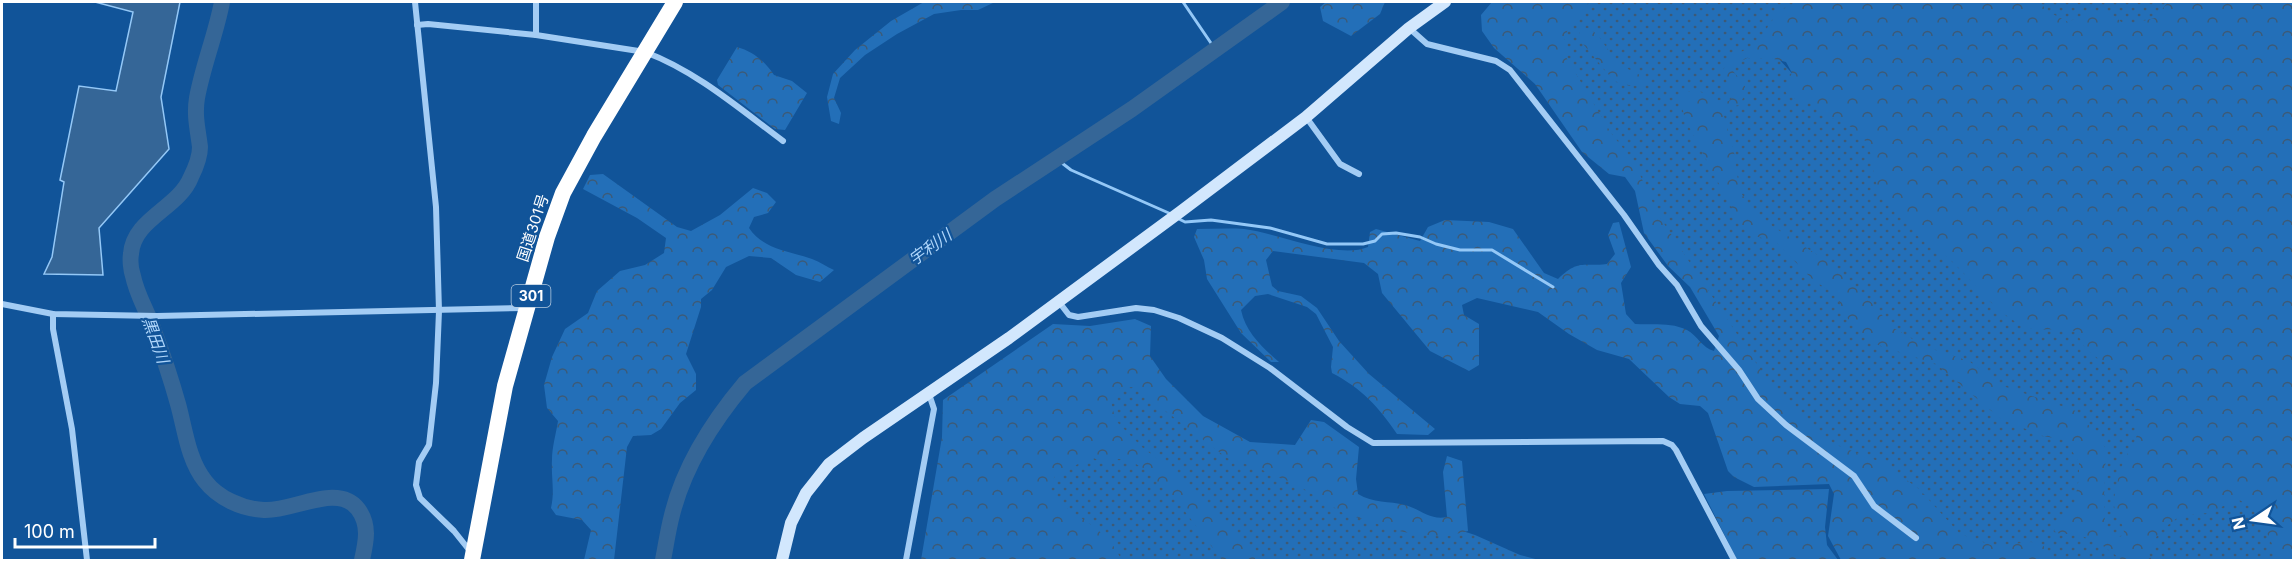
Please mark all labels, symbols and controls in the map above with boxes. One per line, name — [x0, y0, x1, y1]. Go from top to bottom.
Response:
street label: 国道301号 — [513, 192, 552, 264]
water label: 宇利川 — [905, 224, 957, 269]
road number: 301 — [512, 285, 550, 307]
water label: 黒田川 — [138, 314, 174, 368]
north arrow — [2223, 490, 2283, 550]
scale bar — [15, 511, 154, 549]
text: N — [2227, 515, 2250, 532]
text: 100 m — [24, 521, 75, 542]

